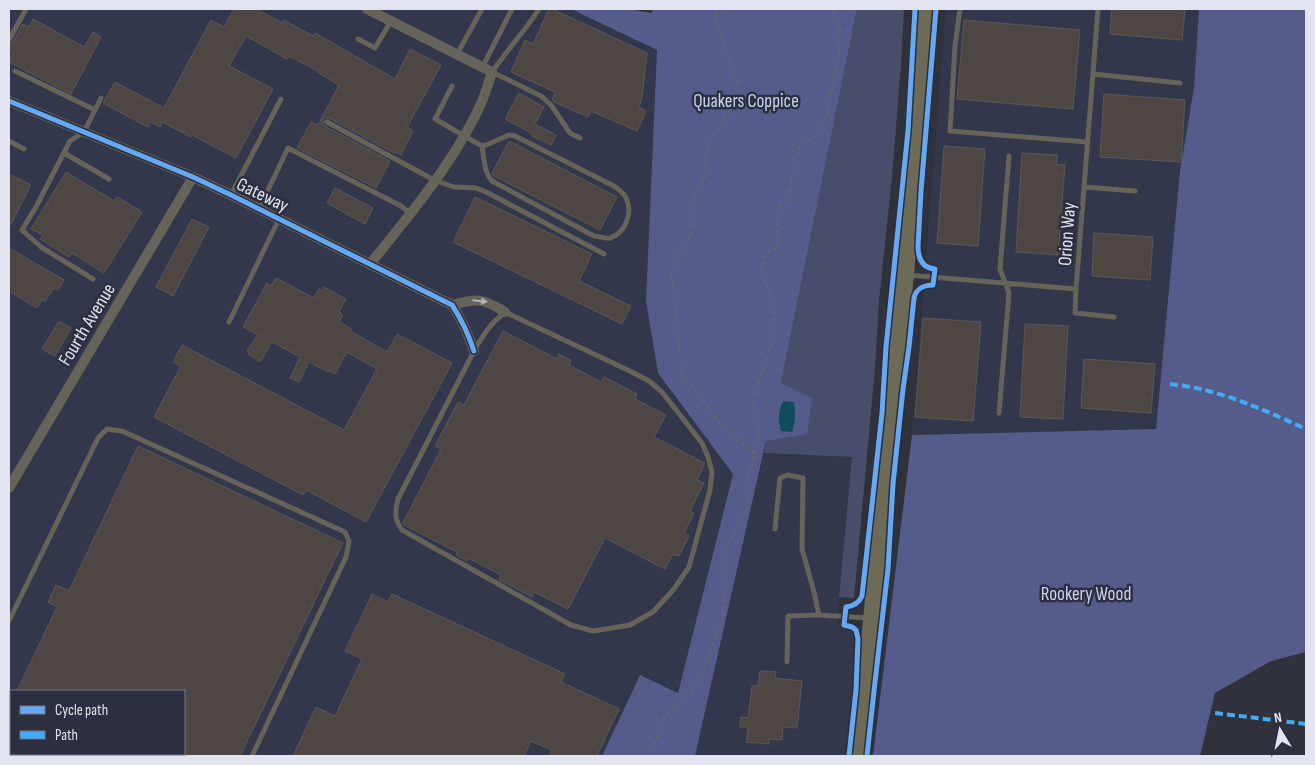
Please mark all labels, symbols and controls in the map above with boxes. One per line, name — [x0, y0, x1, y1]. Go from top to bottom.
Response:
park label: Quakers Coppice — [693, 90, 799, 113]
street label: Gateway — [233, 173, 293, 218]
street label: Orion Way — [1054, 201, 1081, 267]
street label: Fourth Avenue — [54, 279, 121, 370]
one-way arrow — [472, 297, 488, 305]
park label: Rookery Wood — [1041, 583, 1131, 606]
legend — [10, 690, 185, 755]
text: Cycle path — [55, 701, 108, 720]
north arrow — [1255, 705, 1305, 755]
text: N — [1273, 709, 1283, 727]
text: Path — [55, 726, 78, 745]

